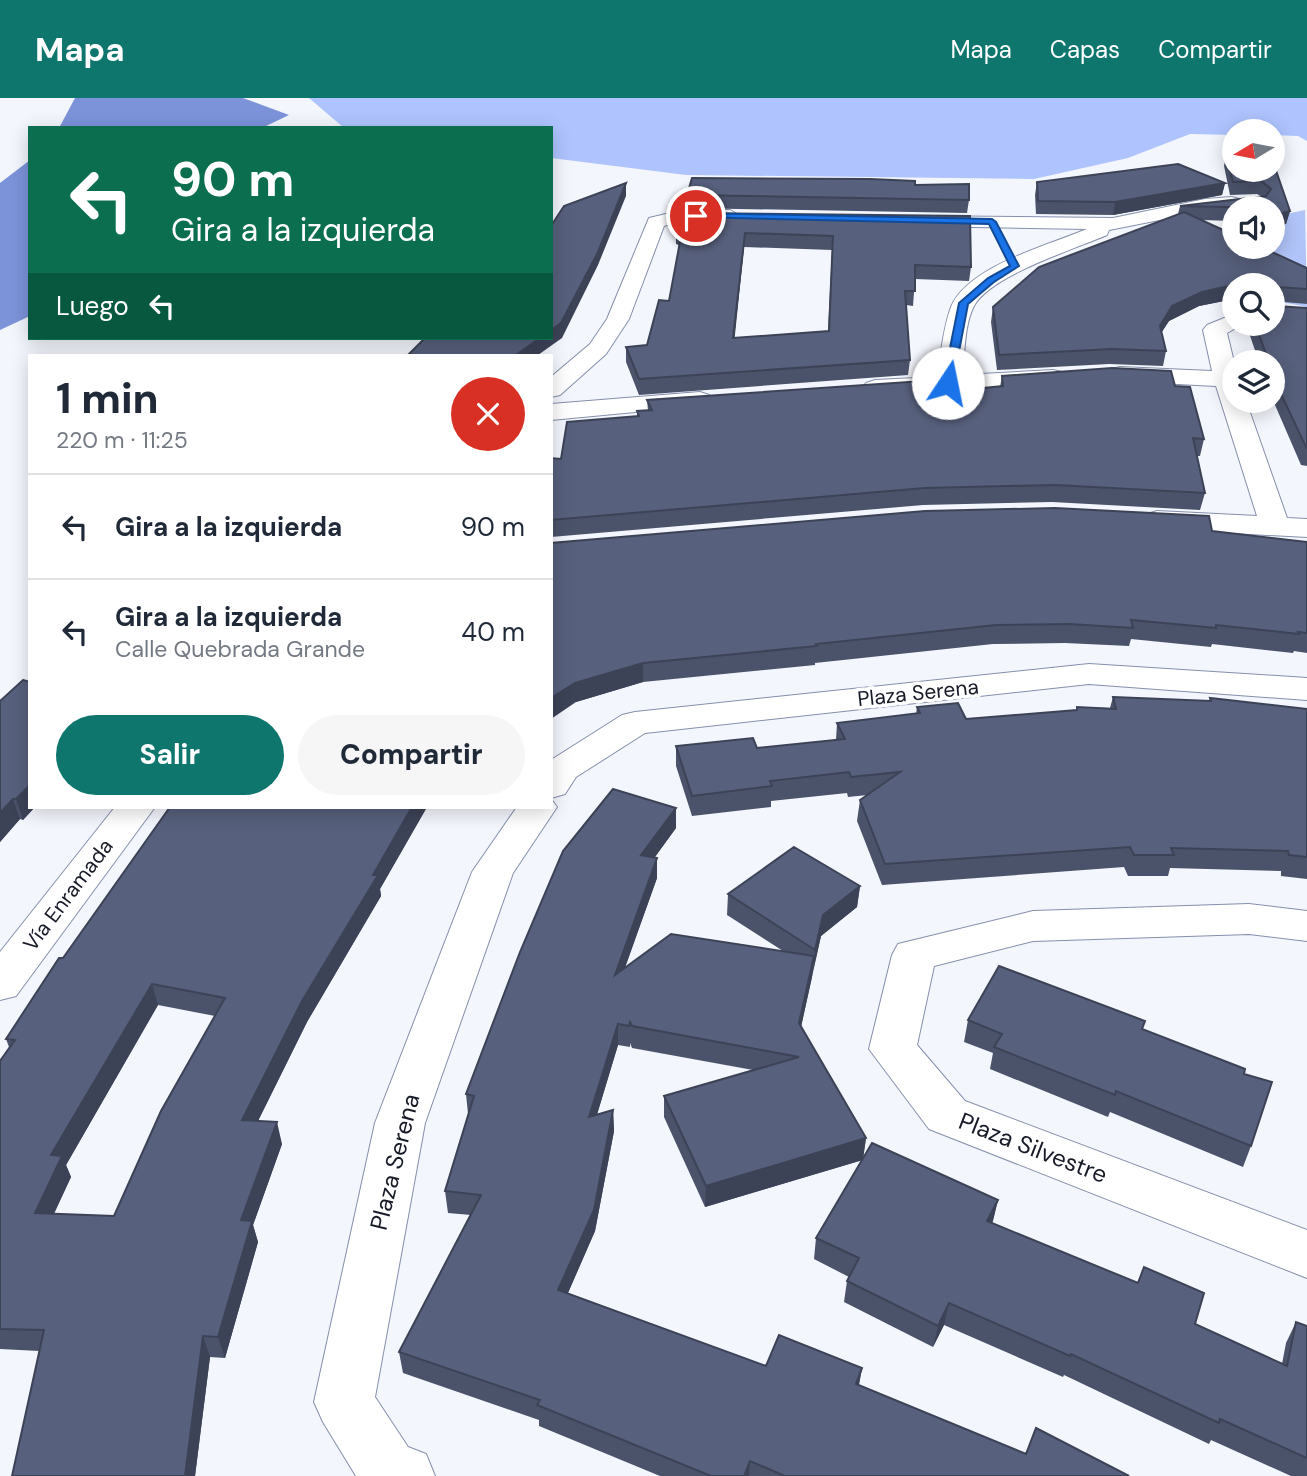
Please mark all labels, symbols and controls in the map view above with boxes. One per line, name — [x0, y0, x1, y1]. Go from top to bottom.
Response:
text: Mapa — [35, 28, 125, 71]
text: Mapa — [950, 34, 1012, 65]
text: Capas — [1050, 34, 1120, 65]
text: Compartir — [1158, 34, 1272, 65]
north arrow — [1222, 119, 1284, 182]
map controls — [1222, 119, 1285, 413]
text: 90 m — [171, 147, 294, 211]
icon: left — [56, 154, 147, 245]
pin — [666, 186, 726, 246]
button: sound — [1222, 196, 1285, 259]
icon: arrive — [677, 197, 715, 235]
text: Gira a la izquierda — [171, 209, 435, 251]
button: search — [1222, 273, 1285, 336]
icon: left — [143, 287, 181, 325]
text: Luego — [56, 289, 129, 323]
position arrow — [911, 346, 985, 420]
button: layers — [1222, 350, 1285, 413]
text: 1 min — [56, 371, 159, 426]
button: close — [451, 377, 525, 451]
text: 220 m · 11:25 — [56, 425, 188, 455]
icon: left — [56, 508, 94, 546]
text: Gira a la izquierda — [115, 510, 342, 544]
text: 90 m — [461, 510, 525, 544]
text: Gira a la izquierda — [115, 600, 342, 634]
icon: left — [56, 613, 94, 651]
text: 40 m — [461, 615, 525, 649]
text: Calle Quebrada Grande — [115, 634, 365, 664]
street label: Plaza Serena — [856, 673, 980, 713]
button: Salir — [56, 715, 284, 795]
button: Compartir — [298, 715, 525, 795]
street label: Vía Enramada — [17, 833, 119, 957]
street label: Plaza Serena — [363, 1091, 426, 1233]
street label: Plaza Silvestre — [955, 1105, 1112, 1190]

